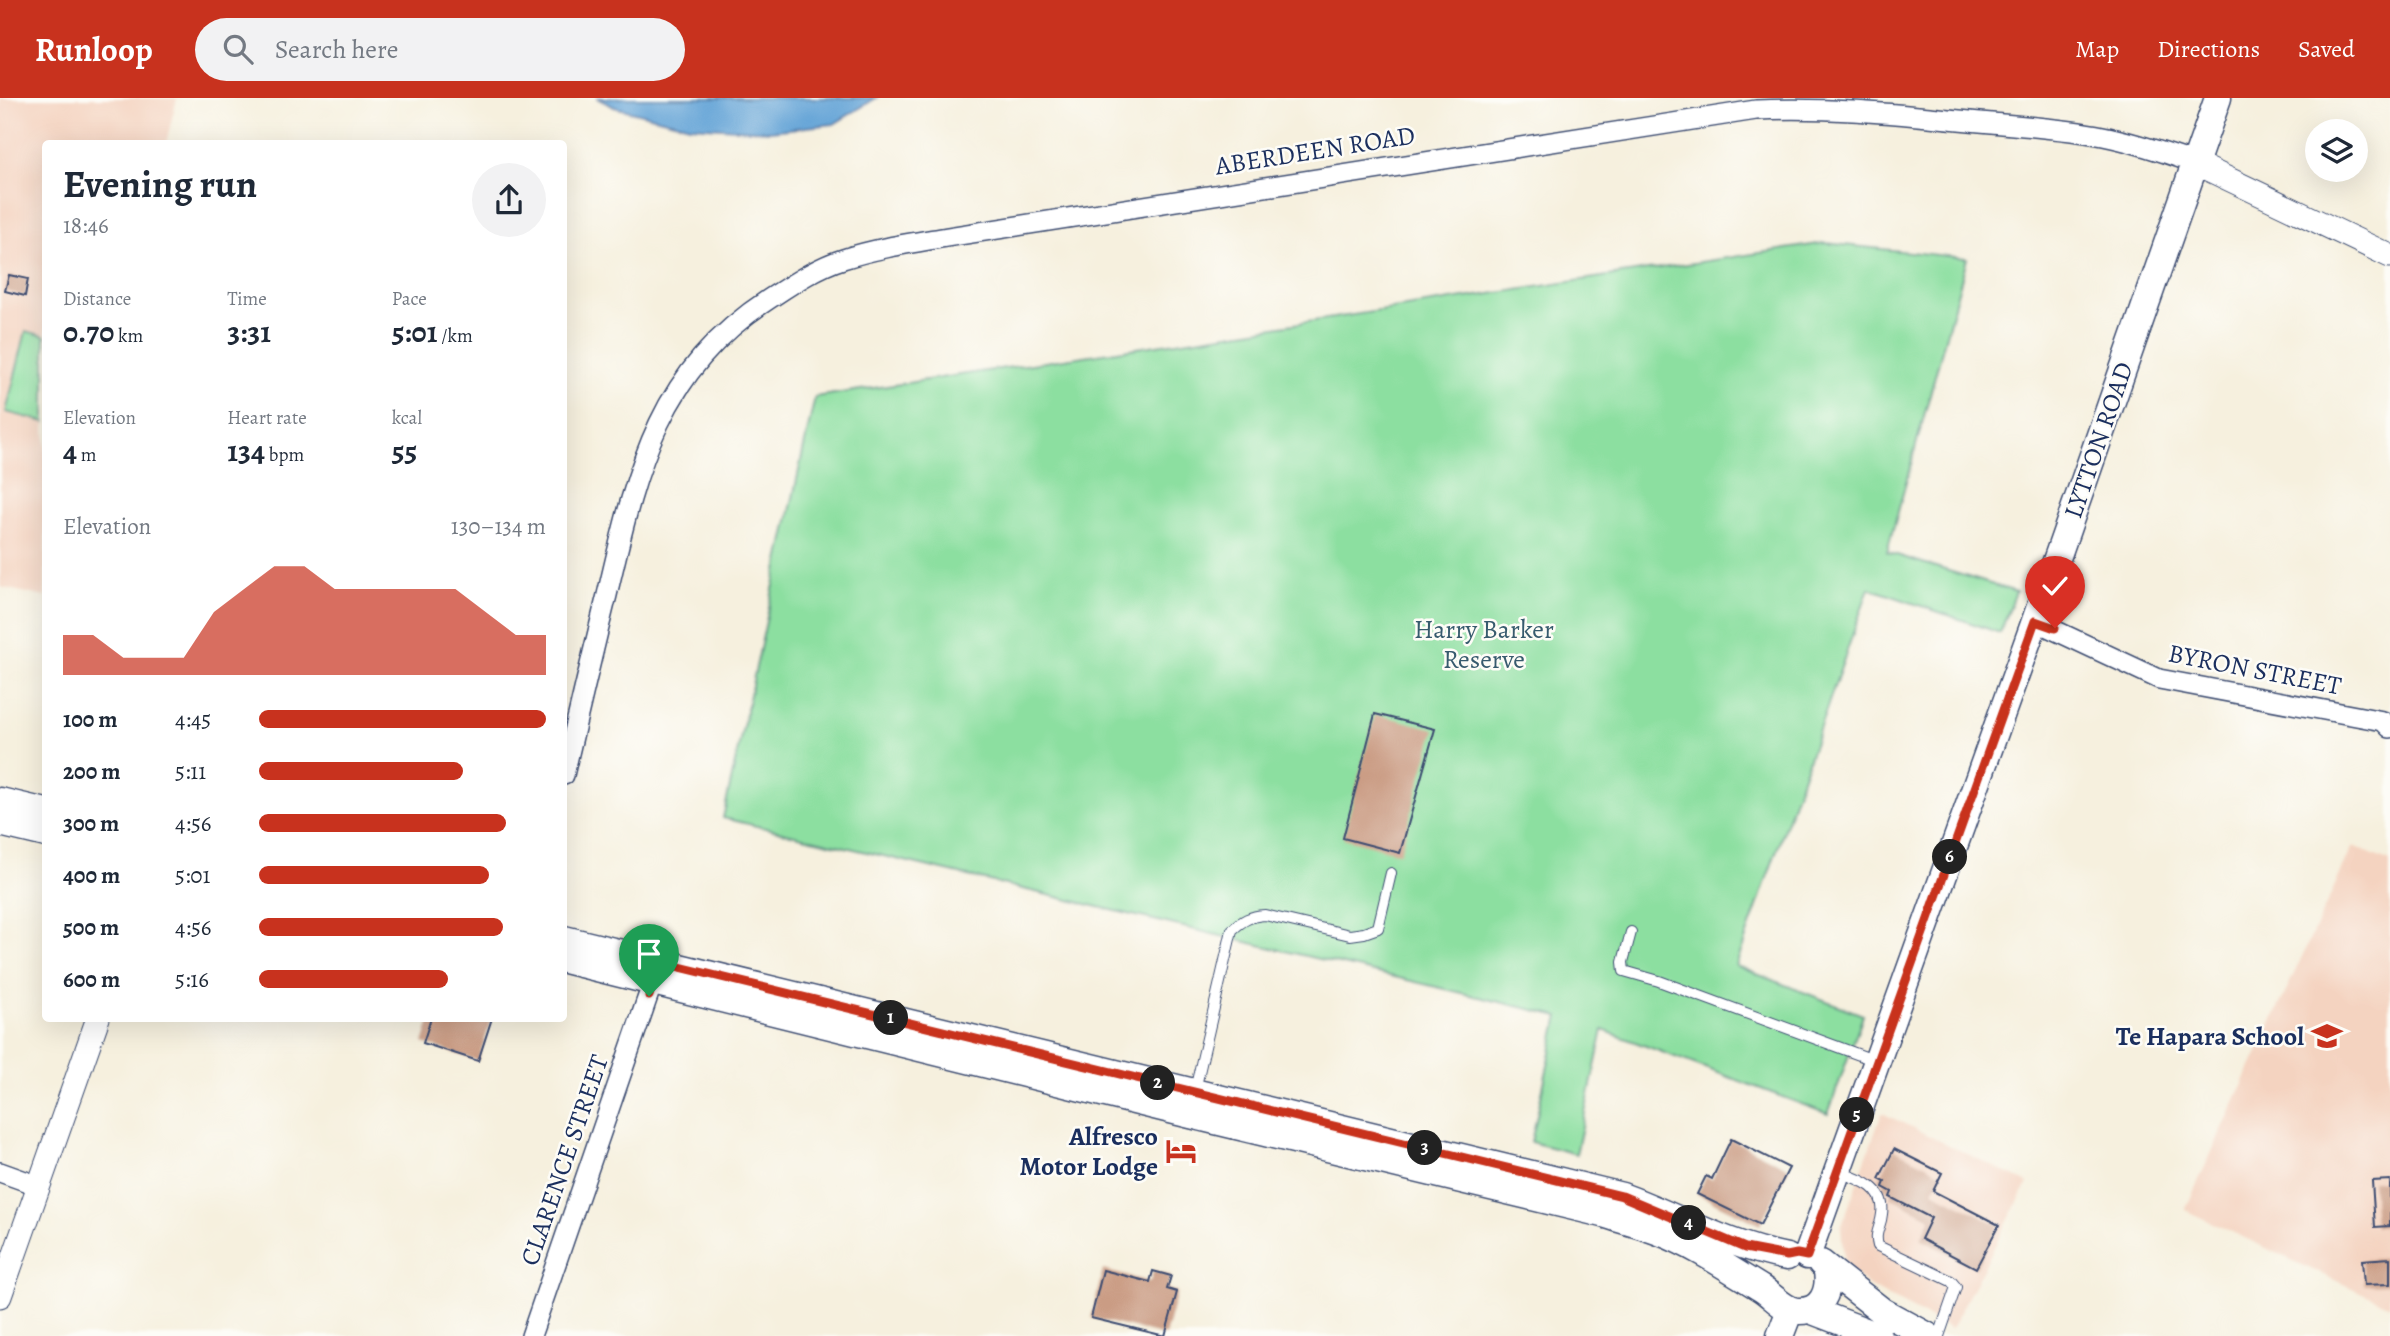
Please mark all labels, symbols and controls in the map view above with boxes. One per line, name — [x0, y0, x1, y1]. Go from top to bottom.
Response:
search box — [195, 18, 685, 81]
text: Runloop — [35, 27, 153, 72]
icon: search — [219, 30, 257, 68]
text: Search here — [275, 32, 398, 67]
text: Map — [2075, 33, 2119, 65]
text: Directions — [2157, 33, 2260, 65]
text: Saved — [2298, 33, 2355, 65]
street label: ABERDEEN ROAD — [1212, 117, 1417, 184]
map controls — [2305, 119, 2368, 182]
button: layers — [2305, 119, 2368, 182]
text: Evening run — [63, 158, 257, 210]
button: share — [472, 163, 546, 237]
text: 18:46 — [63, 210, 109, 241]
text: Distance — [63, 286, 131, 312]
text: Time — [227, 286, 267, 312]
text: Pace — [392, 286, 427, 312]
text: 0.70 — [63, 312, 114, 352]
text: 3:31 — [227, 312, 271, 352]
text: 5:01 — [392, 312, 437, 352]
text: km — [114, 323, 143, 349]
text: /km — [437, 323, 473, 349]
street label: LYTTON ROAD — [2055, 357, 2142, 523]
text: Elevation — [63, 405, 136, 431]
text: Heart rate — [227, 405, 307, 431]
text: kcal — [392, 405, 422, 431]
text: 4 — [63, 431, 77, 471]
text: 134 — [227, 431, 265, 471]
text: 55 — [392, 431, 417, 471]
text: m — [77, 442, 97, 468]
text: bpm — [265, 442, 304, 468]
text: Elevation — [63, 511, 151, 542]
text: 130–134 m — [451, 511, 546, 542]
pin — [2025, 556, 2085, 628]
icon: check — [2036, 567, 2074, 605]
park label: Harry Barker Reserve — [1414, 612, 1554, 677]
street label: BYRON STREET — [2165, 636, 2345, 703]
text: 100 m — [63, 704, 118, 735]
text: 4:45 — [175, 704, 211, 735]
text: 200 m — [63, 756, 121, 787]
text: 5:11 — [175, 756, 206, 787]
text: 300 m — [63, 808, 119, 839]
text: 4:56 — [175, 808, 211, 839]
pin: 6 — [1932, 840, 1968, 874]
text: 6 — [1945, 843, 1954, 869]
text: 400 m — [63, 860, 120, 891]
text: 5:01 — [175, 860, 211, 891]
text: 500 m — [63, 912, 119, 943]
text: 4:56 — [175, 912, 211, 943]
pin — [619, 924, 679, 996]
icon: arrive — [630, 935, 668, 973]
text: 600 m — [63, 964, 120, 995]
text: 5:16 — [175, 964, 209, 995]
pin: 1 — [874, 1000, 908, 1035]
text: 1 — [887, 1004, 894, 1030]
place label: Te Hapara School — [2116, 1019, 2304, 1054]
school or university icon: Te Hapara School — [2310, 1019, 2344, 1053]
street label: CLARENCE STREET — [512, 1050, 617, 1270]
pin: 2 — [1140, 1066, 1176, 1100]
text: 2 — [1153, 1069, 1162, 1095]
pin: 5 — [1840, 1098, 1874, 1132]
text: 5 — [1852, 1101, 1861, 1127]
place label: Alfresco Motor Lodge — [1020, 1119, 1158, 1184]
pin: 3 — [1408, 1130, 1442, 1166]
hotel icon: Alfresco Motor Lodge — [1164, 1134, 1198, 1168]
text: 3 — [1420, 1134, 1429, 1160]
pin: 4 — [1672, 1206, 1706, 1240]
text: 4 — [1684, 1209, 1693, 1235]

